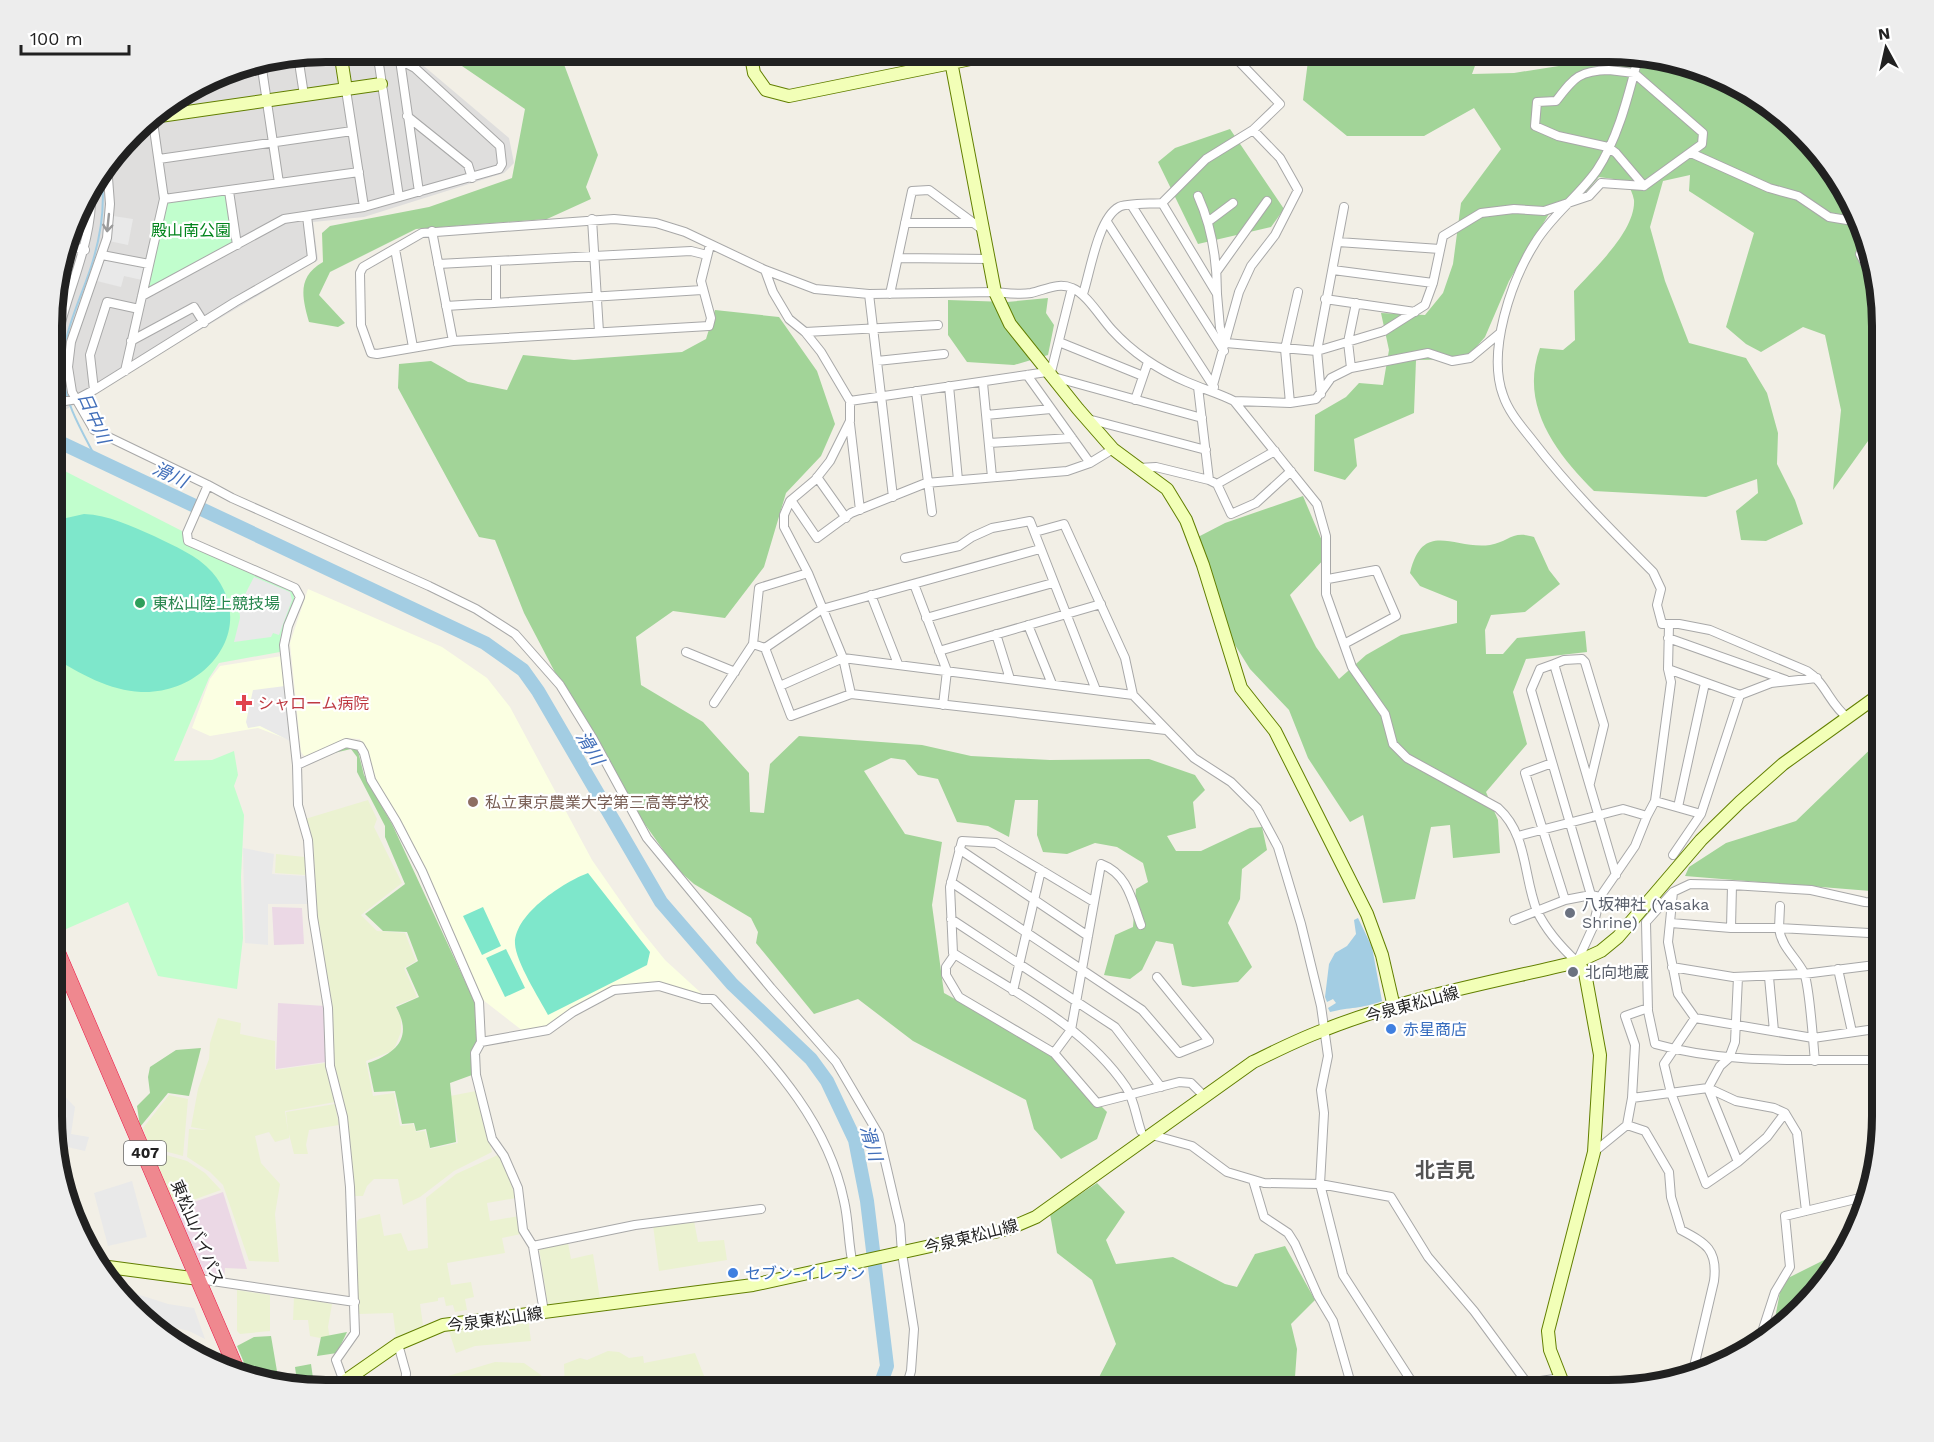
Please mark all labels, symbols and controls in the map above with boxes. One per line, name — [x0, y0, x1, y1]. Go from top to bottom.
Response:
scale bar — [21, 18, 129, 56]
north arrow — [1856, 18, 1916, 78]
text: N — [1877, 23, 1891, 44]
text: 100 m — [30, 28, 83, 49]
one-way arrow — [102, 213, 113, 232]
park label: 殿山南公園 — [151, 221, 231, 240]
water label: 日中川 — [74, 389, 116, 449]
water label: 滑川 — [149, 457, 193, 493]
place label: 東松山陸上競技場 — [152, 594, 280, 613]
marker: 東松山陸上競技場 — [133, 596, 147, 610]
marker: シャローム病院 — [235, 694, 253, 712]
place label: シャローム病院 — [258, 694, 370, 713]
water label: 滑川 — [572, 727, 610, 770]
place label: 私立東京農業大学第三高等学校 — [485, 793, 709, 812]
marker: 私立東京農業大学第三高等学校 — [466, 795, 480, 809]
place label: 八坂神社 (Yasaka Shrine) — [1582, 895, 1709, 932]
marker: 八坂神社 (Yasaka Shrine) — [1563, 906, 1577, 920]
place label: 北向地蔵 — [1585, 963, 1649, 982]
marker: 北向地蔵 — [1566, 965, 1580, 979]
street label: 今泉東松山線 — [1363, 983, 1461, 1026]
place label: 赤星商店 — [1403, 1020, 1467, 1039]
marker: 赤星商店 — [1384, 1022, 1398, 1036]
water label: 滑川 — [856, 1123, 887, 1165]
road number: 407 — [124, 1141, 166, 1165]
district label: 北吉見 — [1415, 1158, 1475, 1182]
street label: 東松山バイパス — [167, 1177, 228, 1287]
street label: 今泉東松山線 — [922, 1216, 1020, 1257]
place label: セブン-イレブン — [745, 1264, 865, 1283]
marker: セブン-イレブン — [726, 1266, 740, 1280]
street label: 今泉東松山線 — [446, 1303, 544, 1336]

